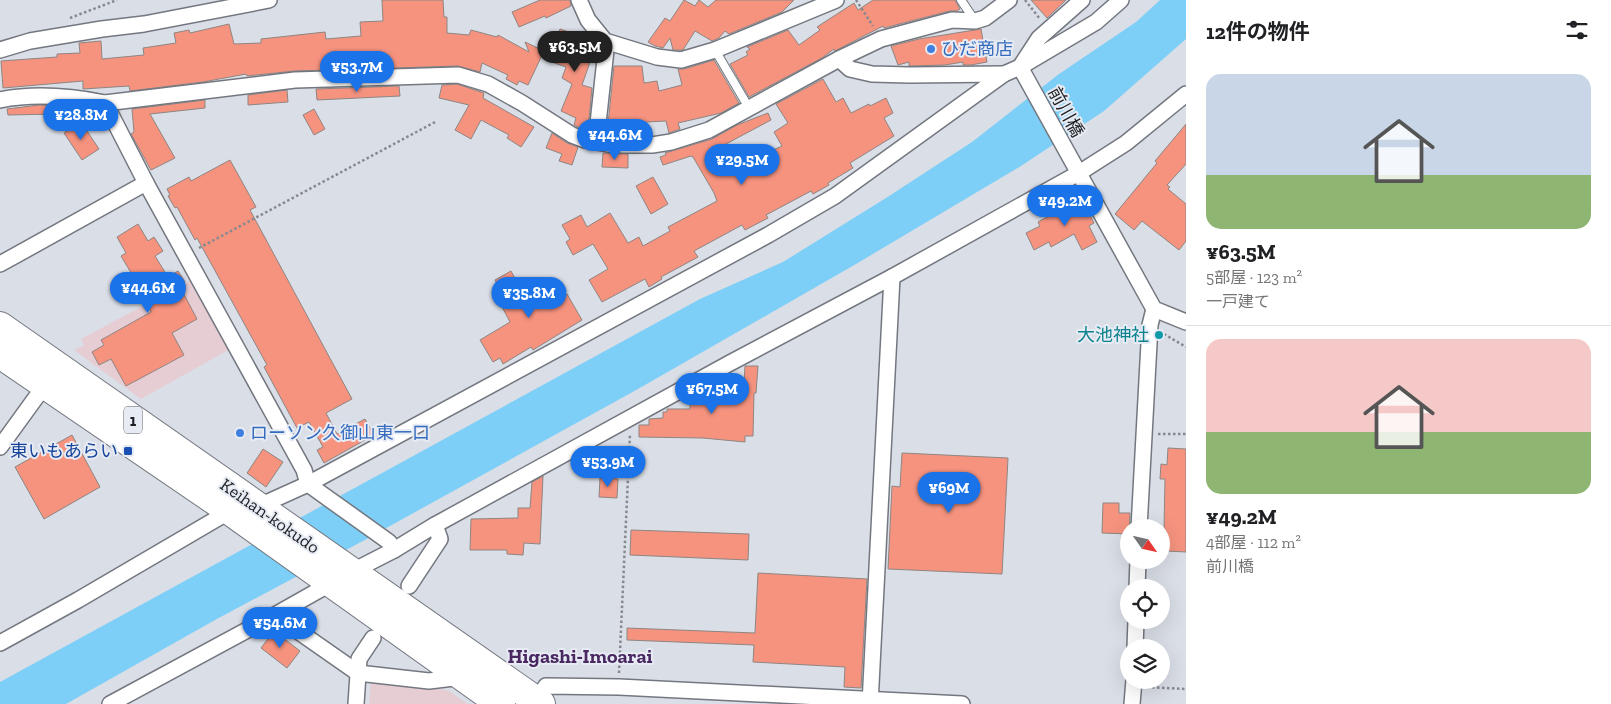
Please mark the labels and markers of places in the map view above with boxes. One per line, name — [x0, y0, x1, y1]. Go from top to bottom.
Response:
pin: ¥63.5M — [534, 30, 616, 73]
place label: ひだ商店 — [941, 38, 1013, 60]
marker: ひだ商店 — [925, 43, 937, 55]
pin: ¥53.7M — [316, 51, 398, 93]
pin: ¥28.8M — [40, 98, 122, 141]
pin: ¥44.6M — [574, 119, 656, 161]
pin: ¥29.5M — [701, 144, 783, 186]
pin: ¥49.2M — [1024, 184, 1106, 227]
pin: ¥44.6M — [107, 272, 189, 314]
pin: ¥35.8M — [488, 276, 570, 319]
place label: 大池神社 — [1077, 324, 1149, 346]
marker: 大池神社 — [1153, 329, 1165, 341]
pin: ¥67.5M — [671, 372, 753, 415]
place label: ローソン久御山東一口 — [250, 422, 430, 444]
marker: ローソン久御山東一口 — [234, 427, 246, 439]
place label: 東いもあらい — [10, 440, 118, 462]
marker: 東いもあらい — [122, 445, 134, 457]
pin: ¥53.9M — [567, 446, 649, 488]
pin: ¥69M — [919, 472, 979, 514]
pin: ¥54.6M — [239, 606, 321, 649]

